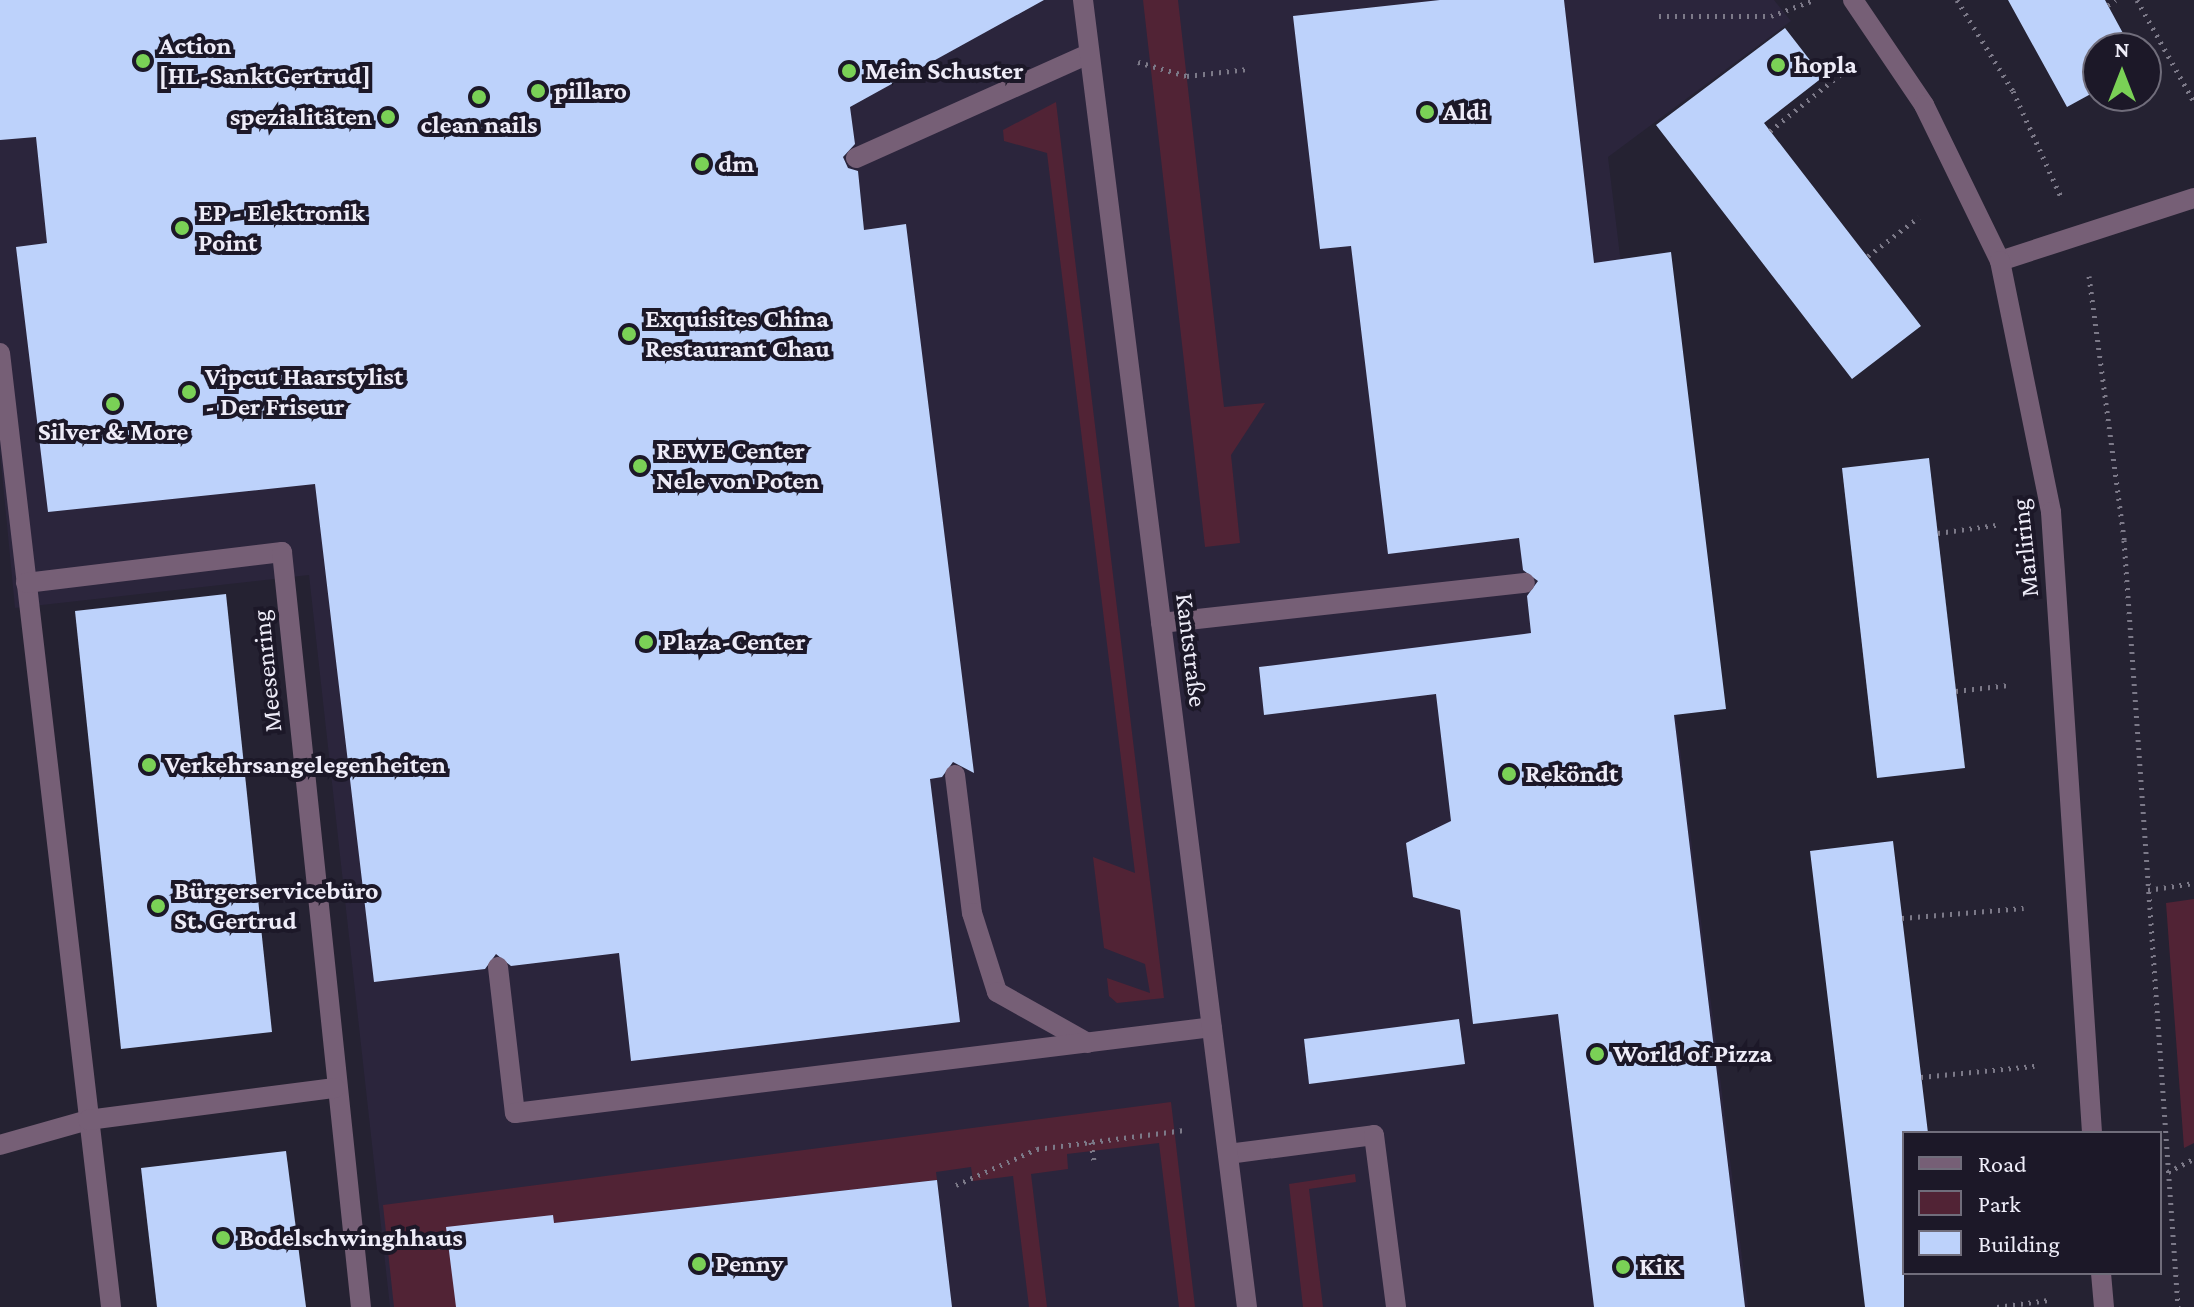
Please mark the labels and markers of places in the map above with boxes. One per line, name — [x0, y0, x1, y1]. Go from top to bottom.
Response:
place label: Action [HL-SanktGertrud] — [159, 30, 370, 92]
place label: hopla — [1794, 49, 1857, 81]
marker: Action [HL-SanktGertrud] — [134, 52, 152, 70]
place label: Mein Schuster — [865, 55, 1024, 87]
marker: hopla — [1769, 56, 1787, 74]
marker: Mein Schuster — [840, 62, 858, 80]
place label: pillaro — [554, 75, 627, 107]
marker: pillaro — [529, 82, 547, 100]
marker: clean nails — [470, 88, 488, 106]
place label: Aldi — [1443, 96, 1488, 128]
place label: spezialitäten — [230, 101, 372, 133]
marker: Aldi — [1418, 103, 1436, 121]
marker: spezialitäten — [379, 108, 397, 126]
place label: clean nails — [420, 109, 538, 141]
place label: dm — [718, 148, 754, 180]
marker: dm — [693, 155, 711, 173]
place label: EP - Elektronik Point — [198, 197, 365, 258]
marker: EP - Elektronik Point — [173, 219, 191, 237]
place label: Exquisites China Restaurant Chau — [645, 303, 830, 364]
marker: Exquisites China Restaurant Chau — [620, 325, 638, 343]
place label: Vipcut Haarstylist - Der Friseur — [205, 361, 403, 422]
marker: Vipcut Haarstylist - Der Friseur — [180, 383, 198, 401]
marker: Silver & More — [104, 395, 122, 413]
place label: Silver & More — [38, 416, 188, 448]
place label: REWE Center Nele von Poten — [656, 435, 819, 496]
marker: REWE Center Nele von Poten — [631, 457, 649, 475]
place label: Plaza-Center — [662, 626, 806, 658]
marker: Plaza-Center — [637, 633, 655, 651]
place label: Verkehrsangelegenheiten — [165, 749, 446, 781]
marker: Verkehrsangelegenheiten — [140, 756, 158, 774]
place label: Reköndt — [1525, 758, 1618, 790]
marker: Reköndt — [1500, 765, 1518, 783]
place label: Bürgerservicebüro St. Gertrud — [174, 875, 378, 936]
marker: Bürgerservicebüro St. Gertrud — [149, 897, 167, 915]
place label: World of Pizza — [1613, 1038, 1772, 1070]
marker: World of Pizza — [1588, 1045, 1606, 1063]
place label: Bodelschwinghhaus — [239, 1222, 463, 1254]
marker: Bodelschwinghhaus — [214, 1229, 232, 1247]
place label: Penny — [715, 1248, 783, 1280]
place label: KiK — [1639, 1251, 1680, 1283]
marker: Penny — [690, 1255, 708, 1273]
marker: KiK — [1614, 1258, 1632, 1276]

